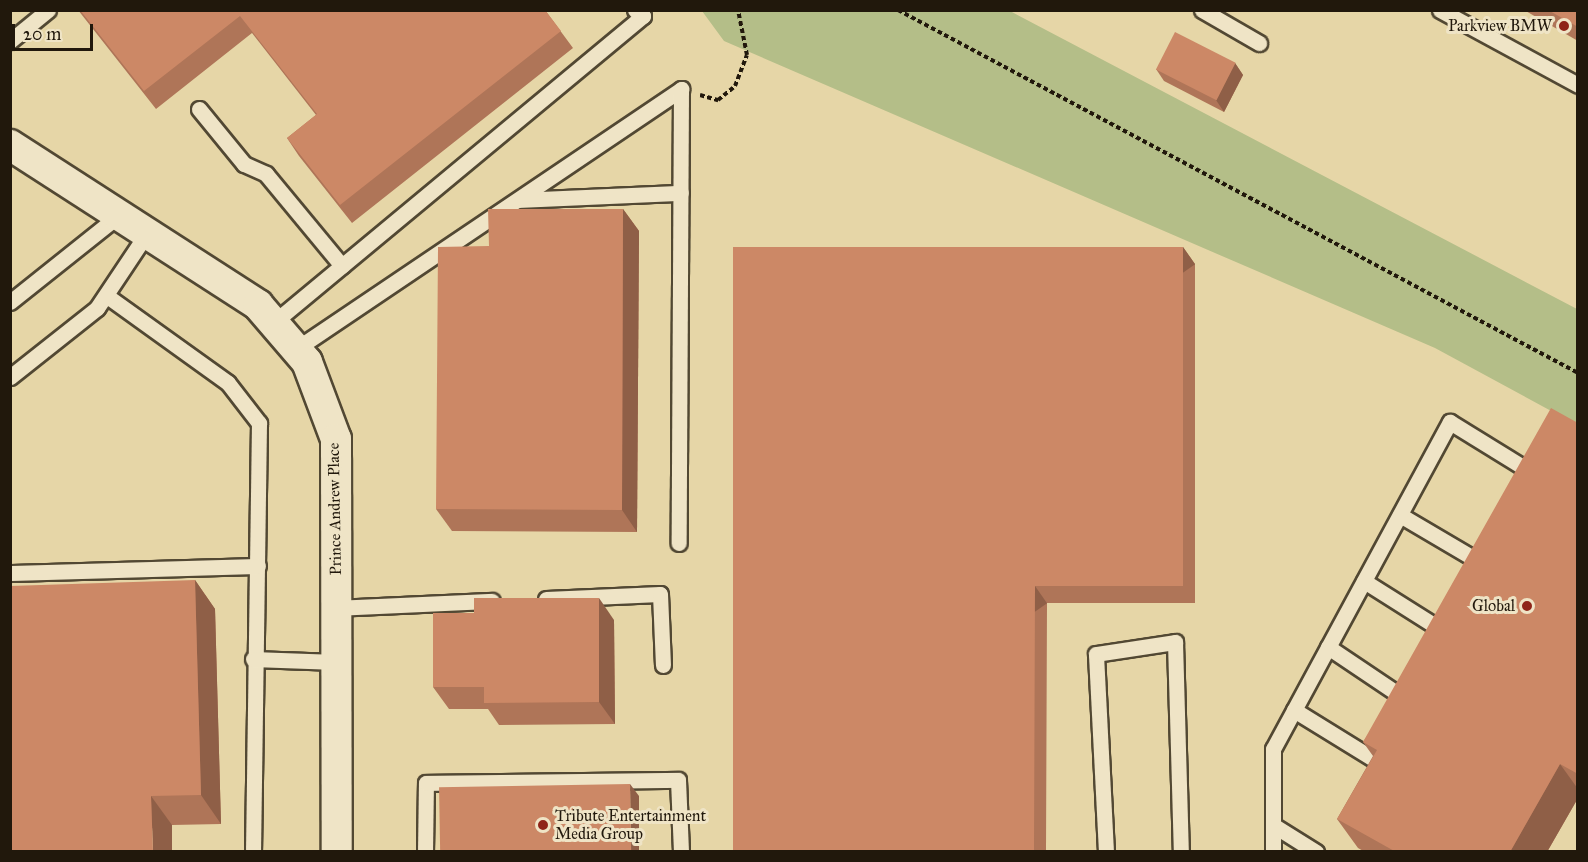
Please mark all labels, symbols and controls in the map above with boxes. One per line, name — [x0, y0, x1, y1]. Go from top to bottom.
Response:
scale bar — [15, 12, 96, 50]
place label: Parkview BMW — [1448, 16, 1552, 36]
marker: Parkview BMW — [1557, 19, 1571, 33]
text: 20 m — [23, 23, 61, 45]
street label: Prince Andrew Place — [324, 443, 346, 575]
place label: Global — [1472, 596, 1515, 616]
marker: Global — [1520, 599, 1534, 613]
place label: Tribute Entertainment Media Group — [555, 806, 706, 844]
marker: Tribute Entertainment Media Group — [536, 818, 550, 832]

